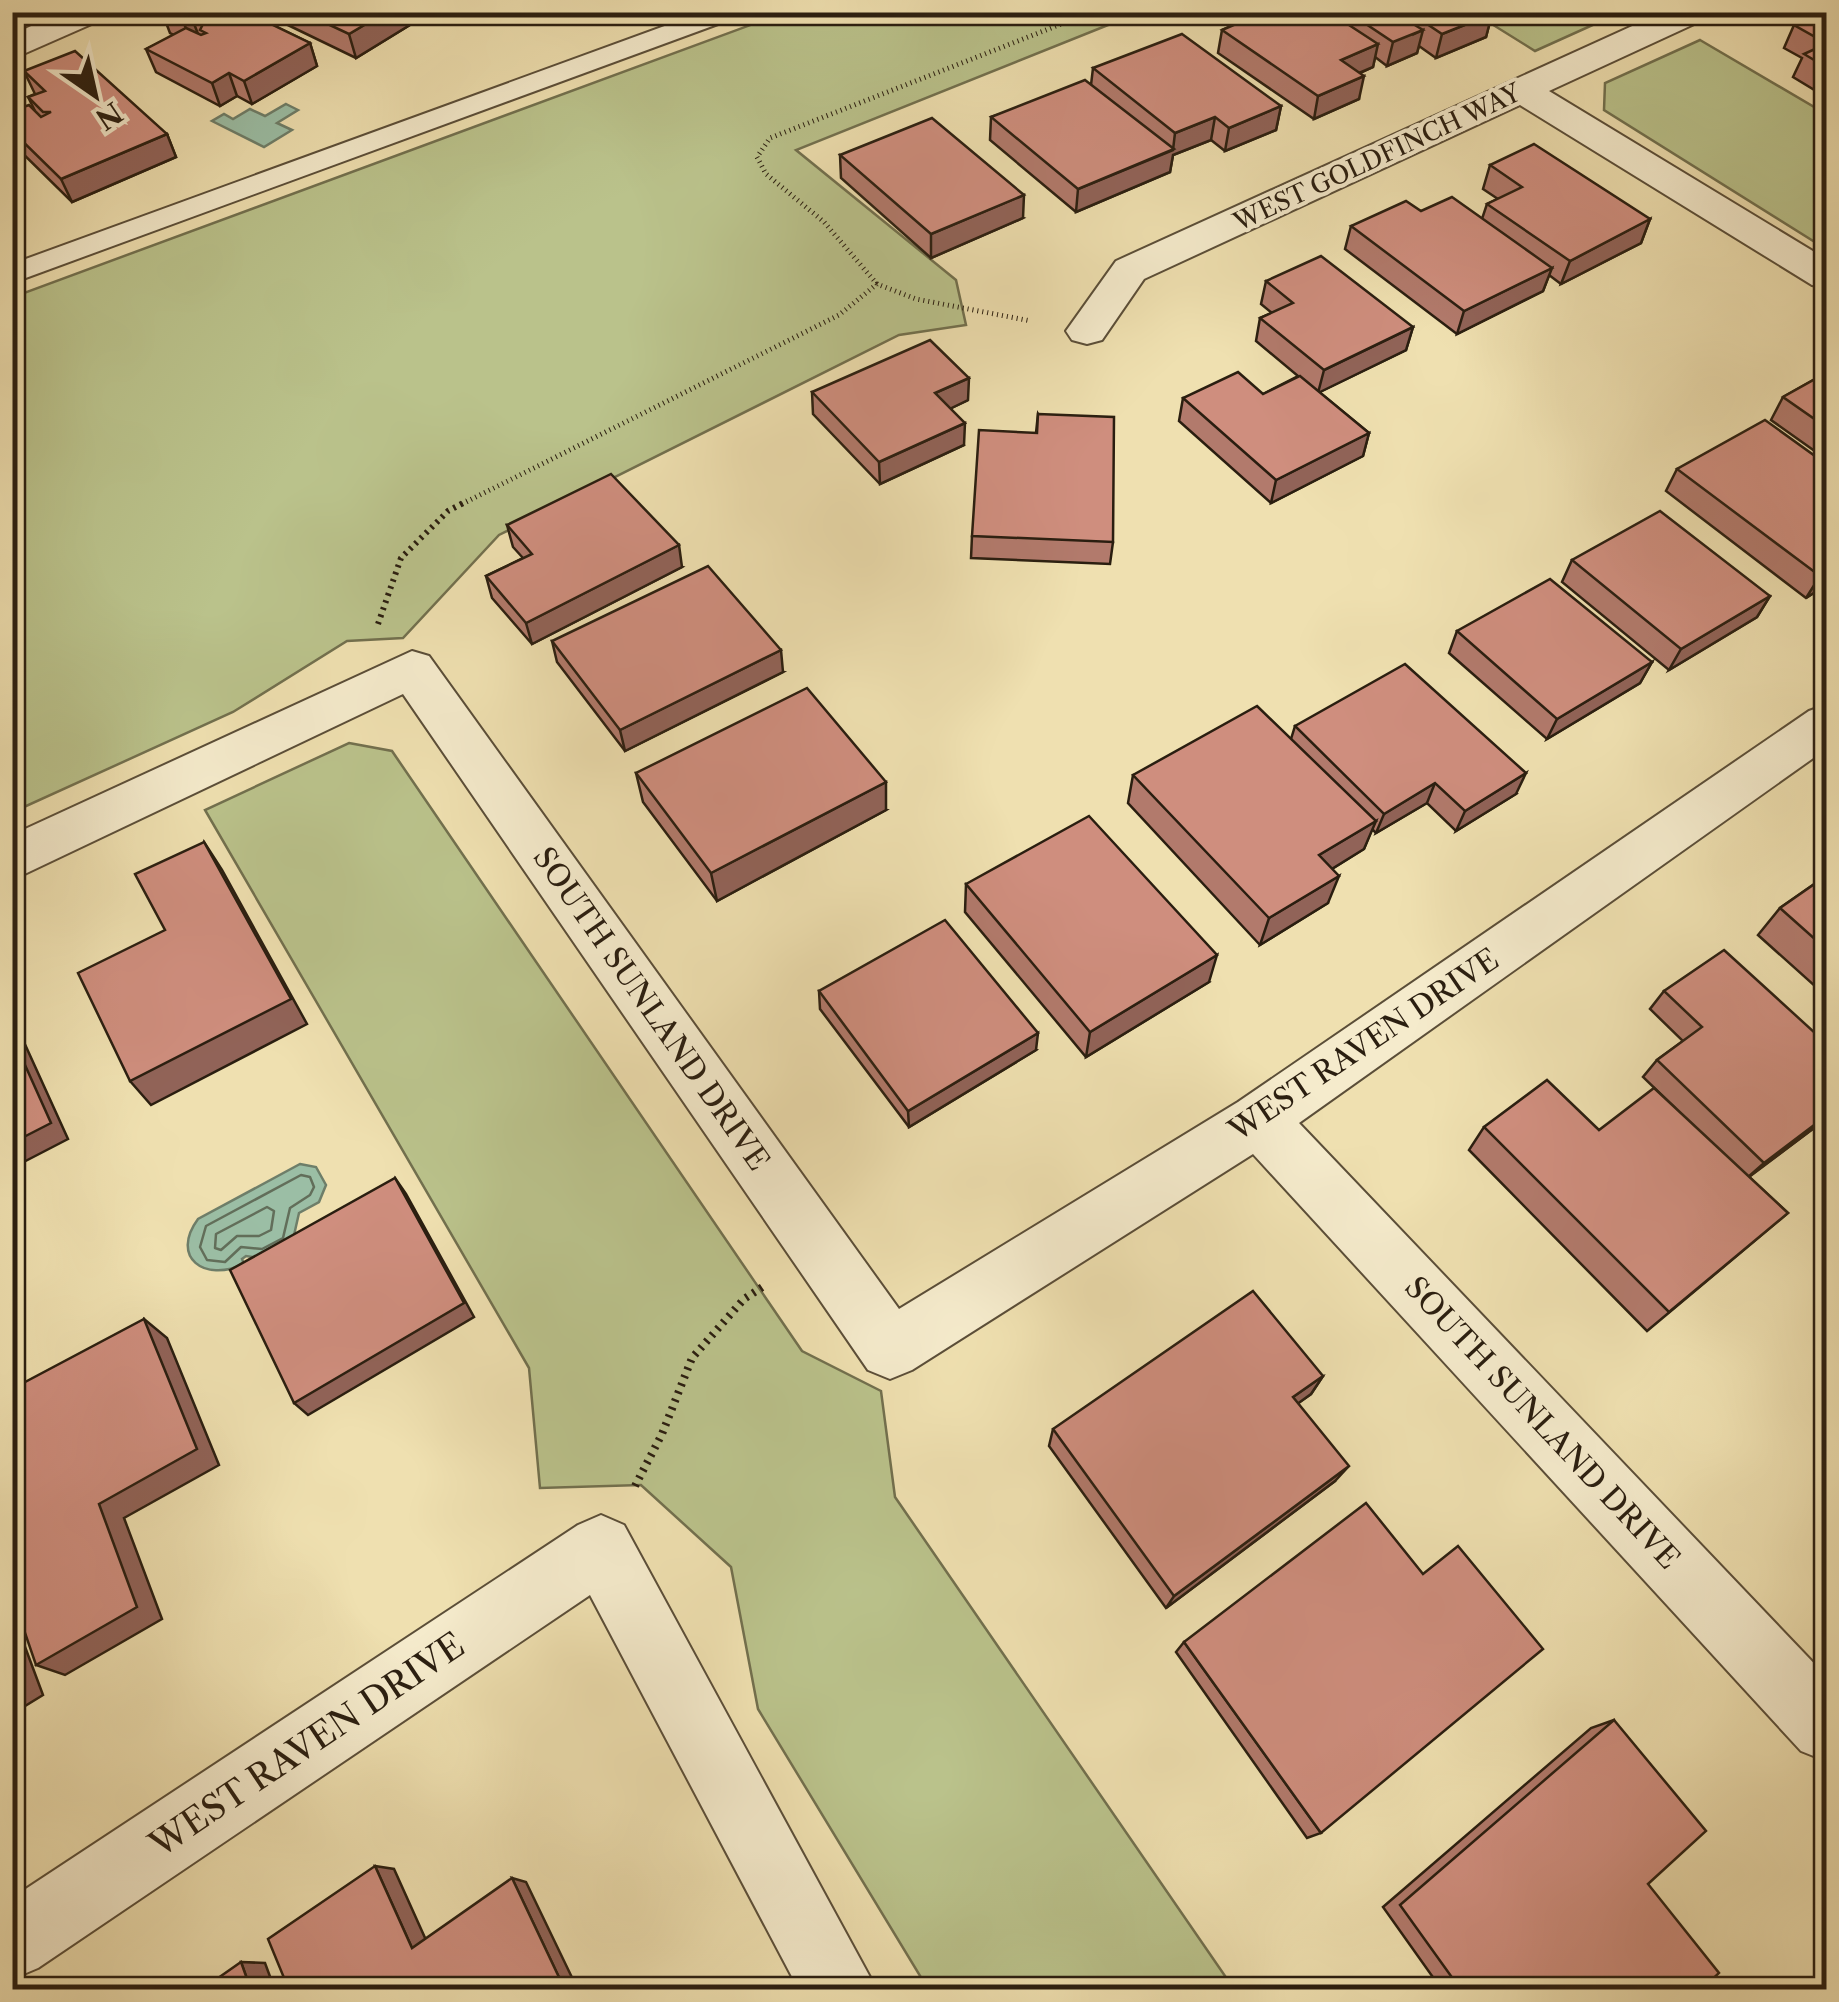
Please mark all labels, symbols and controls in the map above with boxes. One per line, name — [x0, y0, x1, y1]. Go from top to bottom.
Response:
north arrow — [45, 45, 145, 145]
street label: WEST GOLDFINCH WAY — [1228, 77, 1527, 238]
text: N — [89, 95, 129, 137]
street label: SOUTH SUNLAND DRIVE — [525, 840, 777, 1178]
street label: WEST RAVEN DRIVE — [1221, 940, 1506, 1149]
street label: SOUTH SUNLAND DRIVE — [1397, 1269, 1688, 1577]
street label: WEST RAVEN DRIVE — [140, 1623, 472, 1867]

